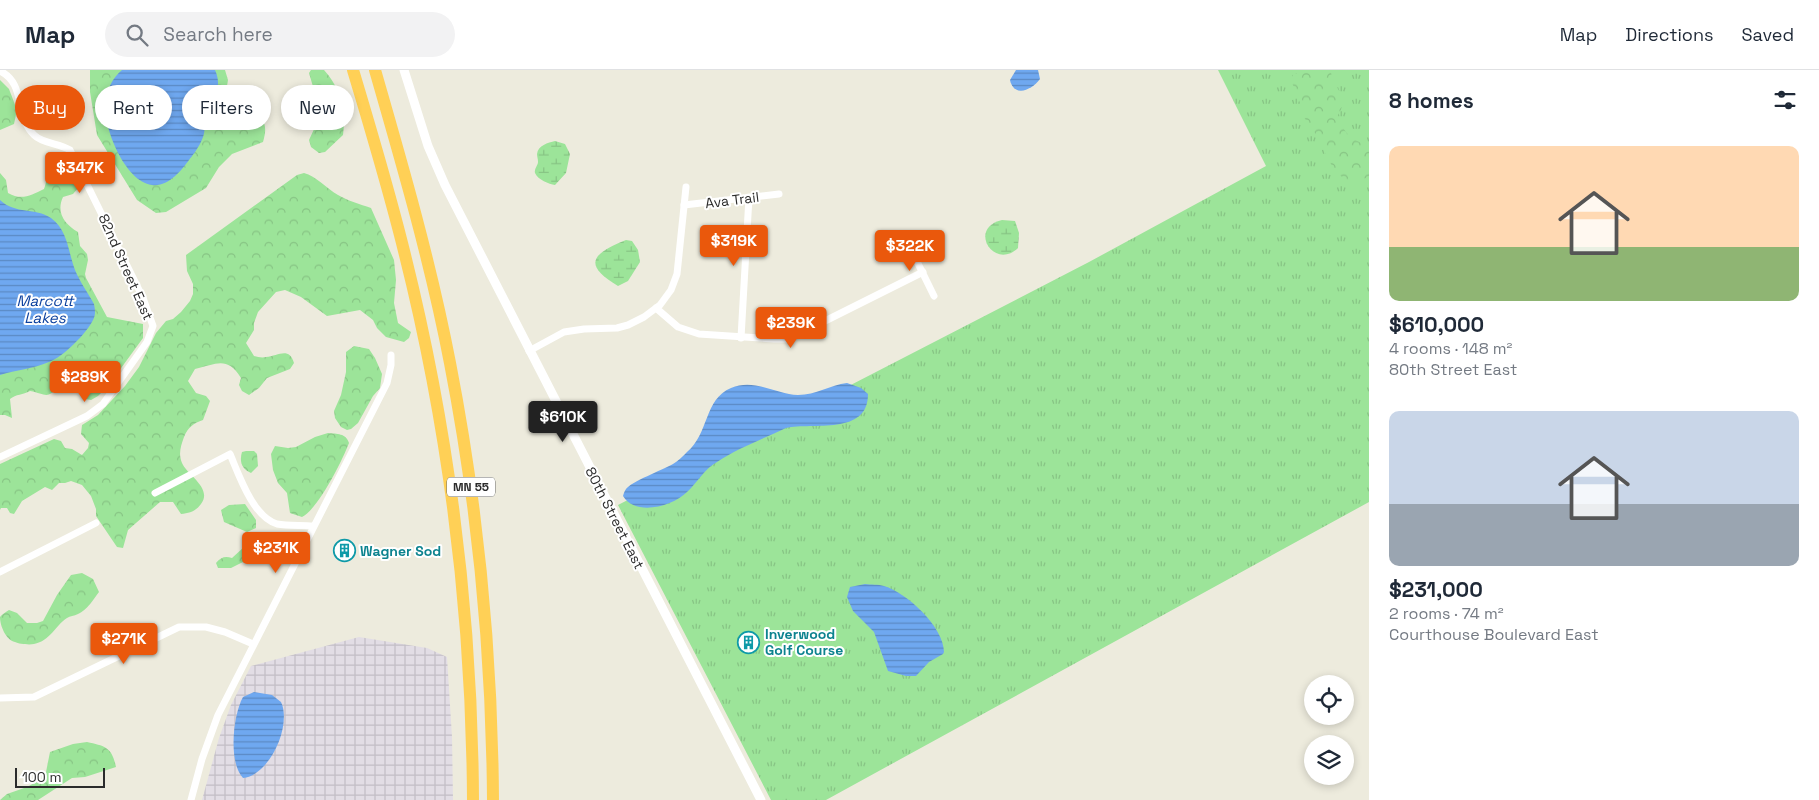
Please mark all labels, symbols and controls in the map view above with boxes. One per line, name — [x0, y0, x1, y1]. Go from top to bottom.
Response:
search box — [105, 12, 455, 57]
text: Map — [25, 19, 75, 50]
icon: search — [123, 21, 151, 49]
text: Search here — [163, 22, 273, 47]
text: Map — [1560, 23, 1597, 46]
text: Directions — [1625, 23, 1714, 46]
text: Saved — [1742, 23, 1794, 46]
chip: Buy — [15, 85, 85, 130]
chip: Rent — [95, 85, 172, 130]
chip: Filters — [182, 85, 271, 130]
chip: New — [281, 85, 354, 130]
icon: filters — [1771, 86, 1799, 114]
text: 8 homes — [1389, 87, 1474, 114]
pin: $347K — [45, 152, 115, 194]
text: $347K — [56, 157, 104, 178]
icon: home — [1549, 178, 1639, 268]
street label: Ava Trail — [704, 188, 760, 212]
street label: 82nd Street East — [95, 211, 157, 323]
pin: $319K — [699, 224, 769, 267]
text: $319K — [711, 230, 757, 251]
pin: $322K — [875, 230, 945, 272]
text: $322K — [886, 235, 934, 256]
water label: Marcott Lakes — [17, 291, 75, 327]
pin: $239K — [756, 306, 826, 349]
text: $610,000 — [1389, 311, 1484, 338]
text: $239K — [767, 312, 815, 333]
text: 4 rooms · 148 m² — [1389, 338, 1512, 359]
text: 80th Street East — [1389, 359, 1517, 380]
pin: $289K — [50, 360, 120, 403]
text: $289K — [61, 366, 109, 387]
pin: $610K — [528, 400, 598, 443]
text: $610K — [539, 406, 587, 427]
icon: home — [1549, 443, 1639, 533]
street label: 80th Street East — [582, 464, 648, 572]
road number: MN 55 — [447, 478, 495, 497]
pin: $231K — [241, 532, 311, 574]
text: $231K — [253, 537, 299, 558]
building icon: Wagner Sod — [332, 539, 356, 563]
place label: Wagner Sod — [360, 542, 441, 560]
text: $231,000 — [1389, 576, 1483, 603]
text: 2 rooms · 74 m² — [1389, 603, 1504, 624]
pin: $271K — [89, 622, 159, 665]
text: Courthouse Boulevard East — [1389, 624, 1599, 645]
place label: Inverwood Golf Course — [765, 625, 843, 659]
text: $271K — [102, 628, 147, 649]
building icon: Inverwood Golf Course — [737, 630, 761, 654]
map controls — [1304, 675, 1354, 785]
button: locate — [1304, 675, 1354, 725]
button: layers — [1304, 735, 1354, 785]
scale bar — [15, 765, 105, 788]
text: 100 m — [22, 768, 61, 786]

